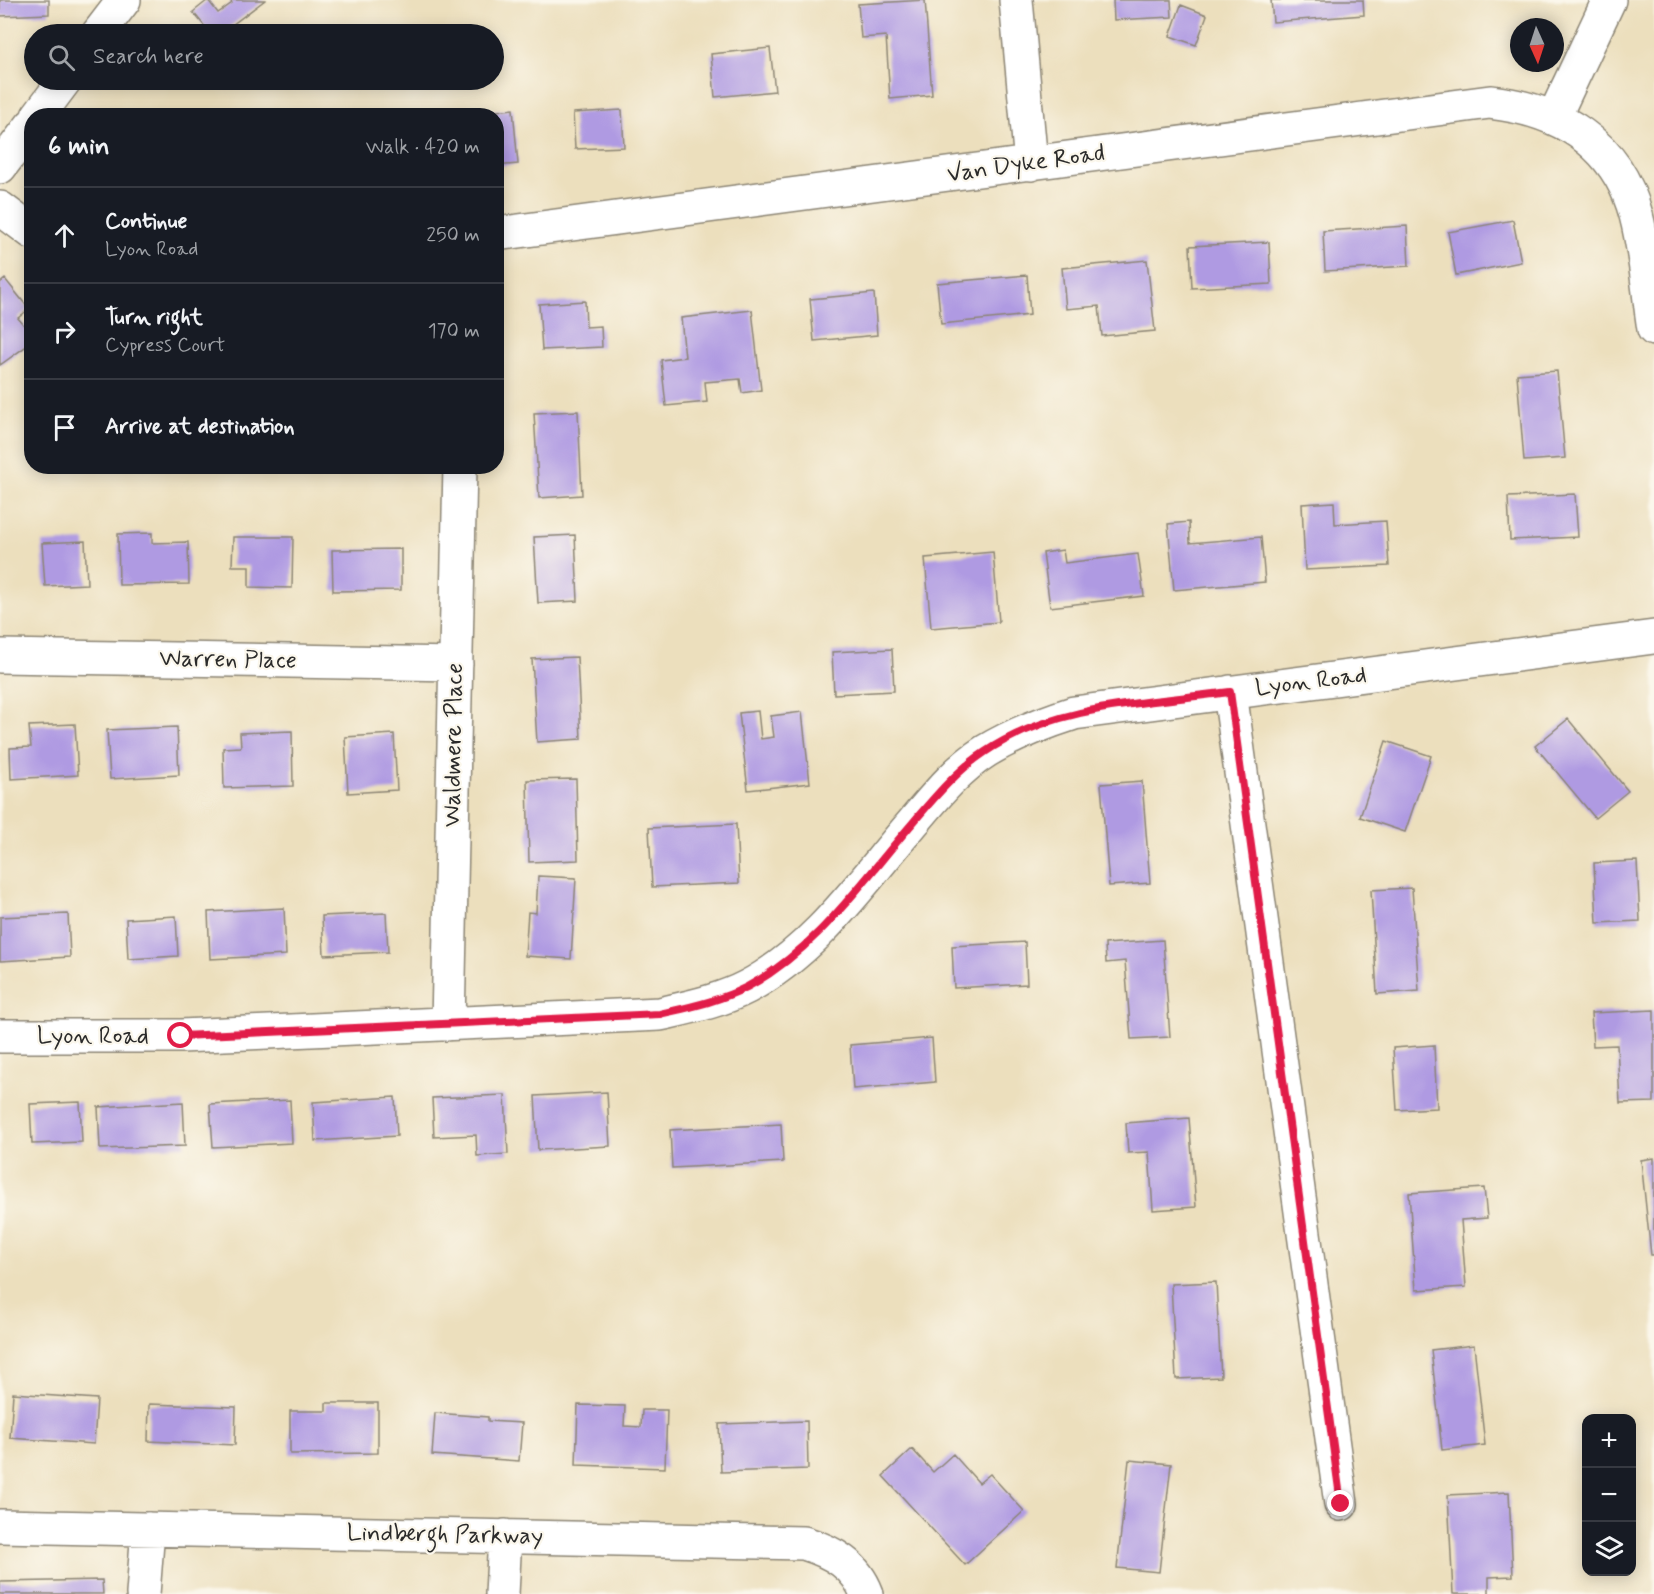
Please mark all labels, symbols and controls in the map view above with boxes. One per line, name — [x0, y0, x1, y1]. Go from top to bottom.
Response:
north arrow — [1510, 18, 1564, 72]
search box — [24, 24, 504, 90]
icon: search — [45, 41, 78, 74]
text: Search here — [93, 43, 204, 71]
text: 6 min — [48, 130, 110, 164]
text: Walk · 420 m — [366, 134, 480, 161]
street label: Van Dyke Road — [945, 138, 1107, 190]
text: Continue — [105, 208, 187, 236]
icon: ahead — [48, 219, 81, 252]
text: 250 m — [426, 222, 480, 249]
text: Lyon Road — [105, 236, 198, 263]
text: Turn right — [105, 304, 203, 332]
icon: right — [48, 315, 81, 348]
text: 170 m — [428, 318, 480, 345]
text: Cypress Court — [105, 332, 225, 359]
icon: arrive — [48, 411, 81, 444]
text: Arrive at destination — [105, 413, 295, 441]
street label: Warren Place — [159, 643, 297, 677]
street label: Lyon Road — [1254, 660, 1368, 704]
street label: Waldmere Place — [437, 663, 471, 827]
street label: Lyon Road — [37, 1021, 149, 1052]
route start — [167, 1022, 193, 1048]
map controls — [1582, 1414, 1636, 1576]
button: + — [1582, 1414, 1636, 1468]
button: − — [1582, 1468, 1636, 1522]
route end — [1327, 1490, 1353, 1516]
street label: Lindbergh Parkway — [346, 1518, 543, 1555]
button: layers — [1582, 1522, 1636, 1576]

